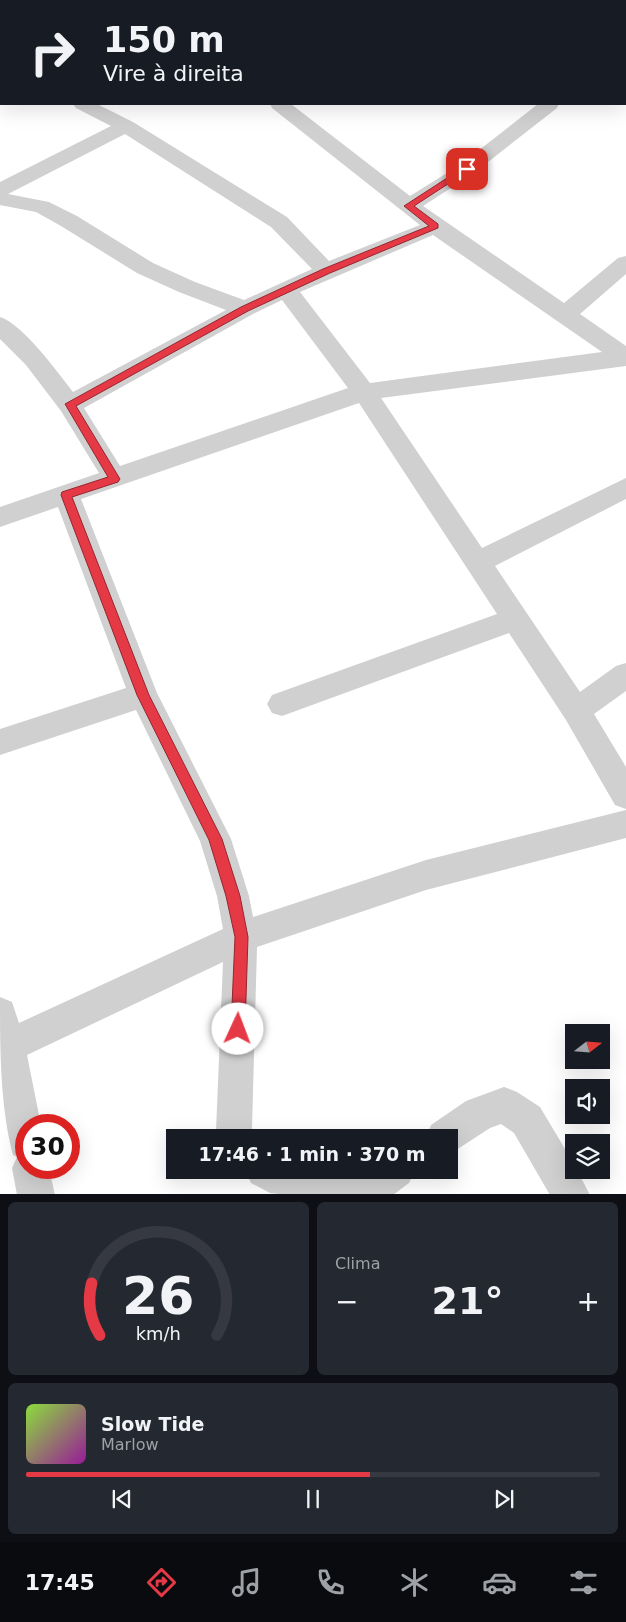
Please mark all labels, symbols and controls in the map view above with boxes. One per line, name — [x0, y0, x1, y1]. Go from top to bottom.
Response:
icon: right — [20, 20, 85, 85]
text: 150 m — [103, 20, 225, 60]
text: Vire à direita — [103, 61, 244, 86]
pin — [446, 148, 488, 190]
icon: arrive — [453, 155, 481, 183]
position arrow — [211, 1002, 263, 1054]
north arrow — [565, 1024, 610, 1069]
map controls — [565, 1024, 610, 1179]
button: sound — [565, 1079, 610, 1124]
speed limit sign: 30 — [15, 1114, 80, 1179]
button: layers — [565, 1134, 610, 1179]
text: 17:46 · 1 min · 370 m — [198, 1143, 426, 1165]
text: Clima — [335, 1254, 380, 1273]
text: 26 — [122, 1266, 195, 1326]
text: 21° — [432, 1279, 503, 1323]
text: − — [335, 1285, 358, 1318]
text: + — [577, 1285, 600, 1318]
text: km/h — [136, 1323, 181, 1344]
text: Slow Tide — [101, 1413, 204, 1435]
text: Marlow — [101, 1435, 159, 1454]
icon: previous — [108, 1485, 136, 1513]
icon: pause — [299, 1485, 327, 1513]
icon: next — [490, 1485, 518, 1513]
icon: directions — [144, 1565, 179, 1600]
icon: music — [229, 1565, 264, 1600]
icon: phone — [313, 1565, 348, 1600]
icon: climate — [397, 1565, 432, 1600]
icon: car — [482, 1565, 517, 1600]
icon: filters — [566, 1565, 601, 1600]
text: 17:45 — [25, 1570, 95, 1595]

